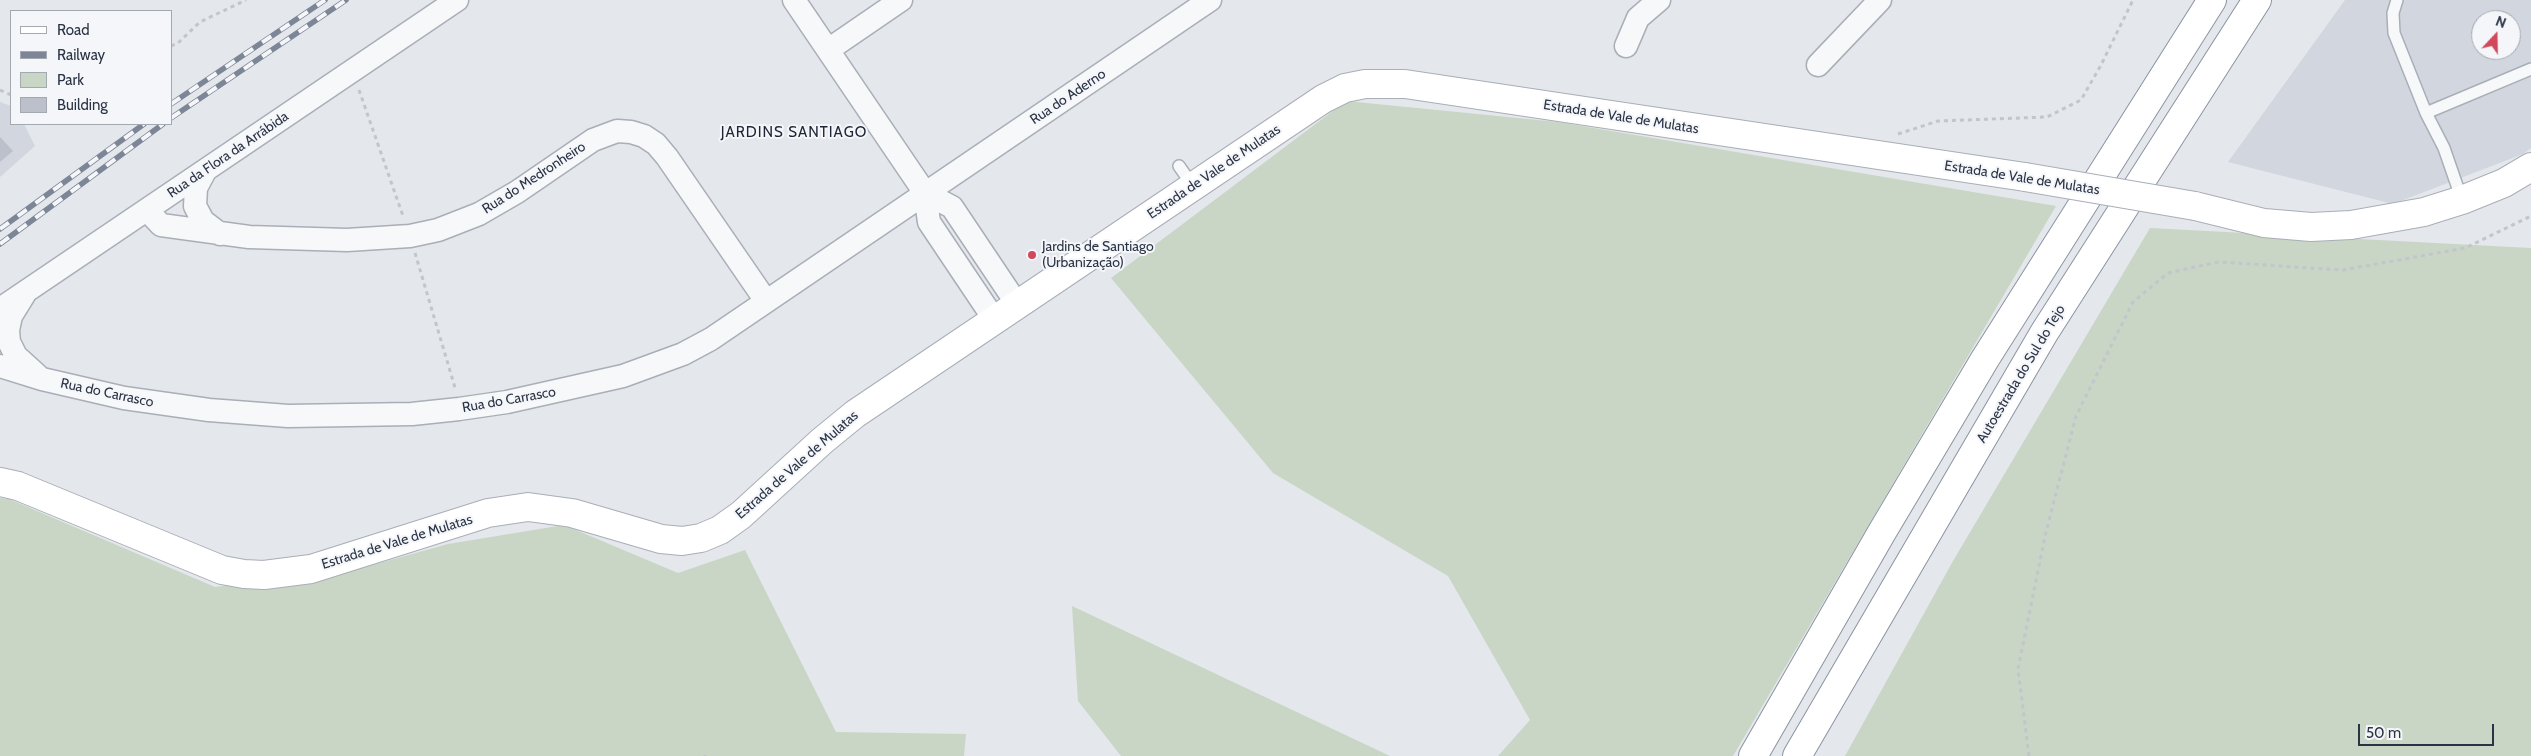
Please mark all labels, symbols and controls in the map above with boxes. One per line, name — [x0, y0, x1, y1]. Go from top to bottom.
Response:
legend — [10, 10, 172, 125]
north arrow — [2471, 10, 2521, 60]
text: N — [2493, 12, 2509, 32]
text: Road — [57, 21, 90, 39]
text: Railway — [57, 46, 105, 64]
street label: Rua do Aderno — [1027, 66, 1109, 128]
text: Park — [57, 71, 84, 89]
text: Building — [57, 96, 108, 114]
street label: Estrada de Vale de Mulatas — [1542, 96, 1700, 138]
street label: Rua da Flora da Arrábida — [164, 108, 292, 202]
street label: Estrada de Vale de Mulatas — [1144, 121, 1284, 223]
district label: JARDINS SANTIAGO — [719, 124, 869, 142]
street label: Rua do Medronheiro — [479, 138, 589, 218]
street label: Estrada de Vale de Mulatas — [1943, 157, 2101, 199]
place label: Jardins de Santiago (Urbanização) — [1042, 239, 1154, 272]
marker: Jardins de Santiago (Urbanização) — [1026, 249, 1038, 261]
street label: Autoestrada do Sul do Tejo — [1973, 302, 2069, 446]
street label: Rua do Carrasco — [59, 375, 155, 411]
street label: Rua do Carrasco — [461, 384, 557, 416]
street label: Estrada de Vale de Mulatas — [732, 407, 862, 523]
street label: Estrada de Vale de Mulatas — [319, 511, 475, 573]
scale bar — [2361, 714, 2497, 746]
text: 50 m — [2366, 724, 2401, 742]

